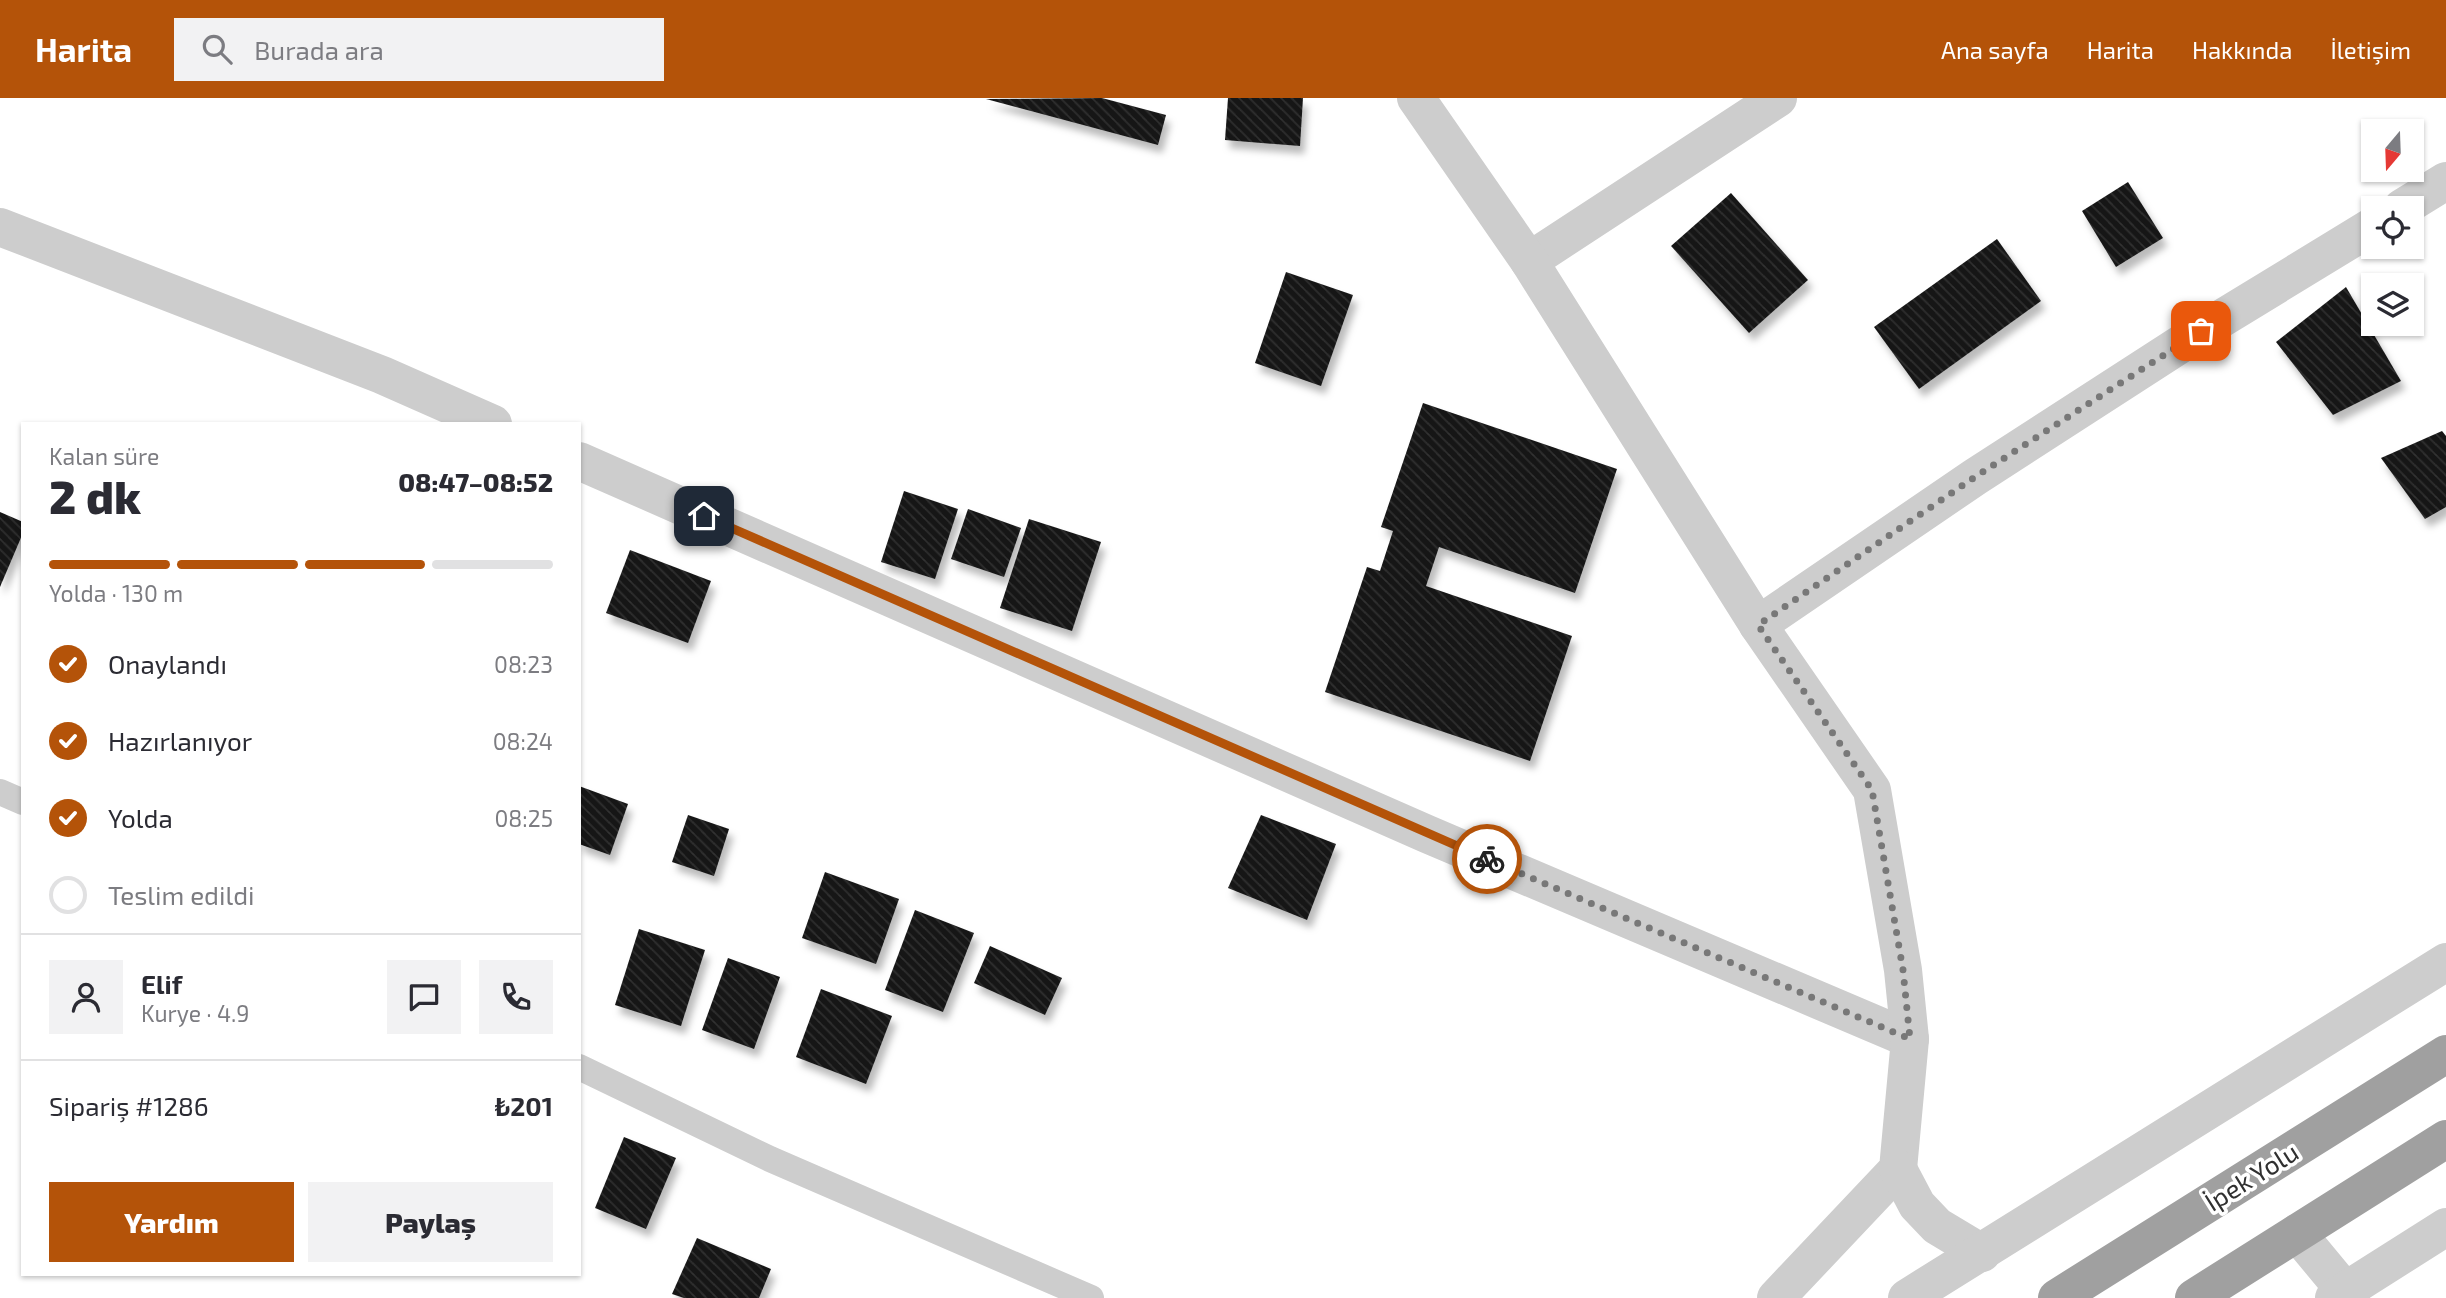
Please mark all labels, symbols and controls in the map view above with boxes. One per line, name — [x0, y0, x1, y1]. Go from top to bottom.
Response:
search box — [174, 18, 664, 81]
text: Harita — [35, 29, 132, 69]
icon: search — [198, 30, 236, 68]
text: Burada ara — [254, 34, 384, 65]
text: Ana sayfa — [1941, 35, 2049, 64]
text: Harita — [2087, 35, 2154, 64]
text: Hakkında — [2192, 35, 2292, 64]
text: İletişim — [2330, 35, 2411, 64]
north arrow — [2361, 119, 2424, 182]
map controls — [2361, 119, 2424, 336]
button: locate — [2361, 196, 2424, 259]
button: layers — [2361, 273, 2424, 336]
pin — [2171, 301, 2231, 361]
icon: bag — [2182, 312, 2220, 350]
text: Kalan süre — [49, 442, 159, 470]
text: 08:47–08:52 — [398, 466, 553, 497]
text: 2 dk — [49, 468, 141, 523]
pin — [674, 486, 734, 546]
icon: home — [685, 497, 723, 535]
text: Yolda · 130 m — [49, 579, 183, 607]
icon: check — [49, 645, 87, 683]
text: Onaylandı — [108, 648, 227, 679]
text: 08:23 — [494, 650, 553, 678]
icon: check — [49, 722, 87, 760]
text: Hazırlanıyor — [108, 725, 252, 756]
text: 08:24 — [493, 727, 553, 755]
icon: check — [49, 799, 87, 837]
text: Yolda — [108, 802, 173, 833]
text: 08:25 — [494, 804, 553, 832]
courier — [1452, 824, 1522, 894]
icon: bike — [1468, 840, 1506, 878]
text: Teslim edildi — [108, 879, 255, 910]
button: person — [49, 960, 123, 1034]
button: chat — [387, 960, 461, 1034]
button: phone — [479, 960, 553, 1034]
text: Elif — [141, 968, 182, 999]
text: Kurye · 4.9 — [141, 999, 249, 1027]
text: Sipariş #1286 — [49, 1090, 209, 1121]
text: ₺201 — [495, 1090, 553, 1121]
street label: İpek Yolu — [2199, 1135, 2303, 1217]
button: Yardım — [49, 1182, 294, 1262]
button: Paylaş — [308, 1182, 553, 1262]

